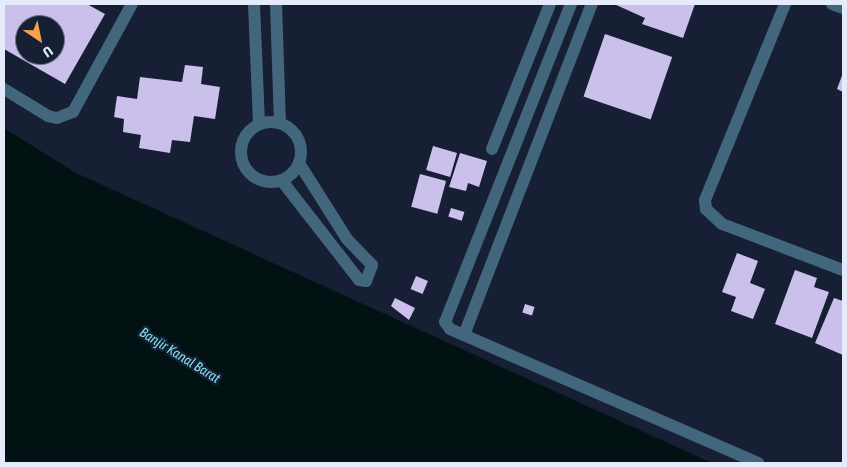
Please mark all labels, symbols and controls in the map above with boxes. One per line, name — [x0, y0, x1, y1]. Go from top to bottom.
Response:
north arrow — [15, 15, 65, 65]
text: U — [40, 43, 56, 61]
water label: Banjir Kanal Barat — [137, 324, 223, 386]

